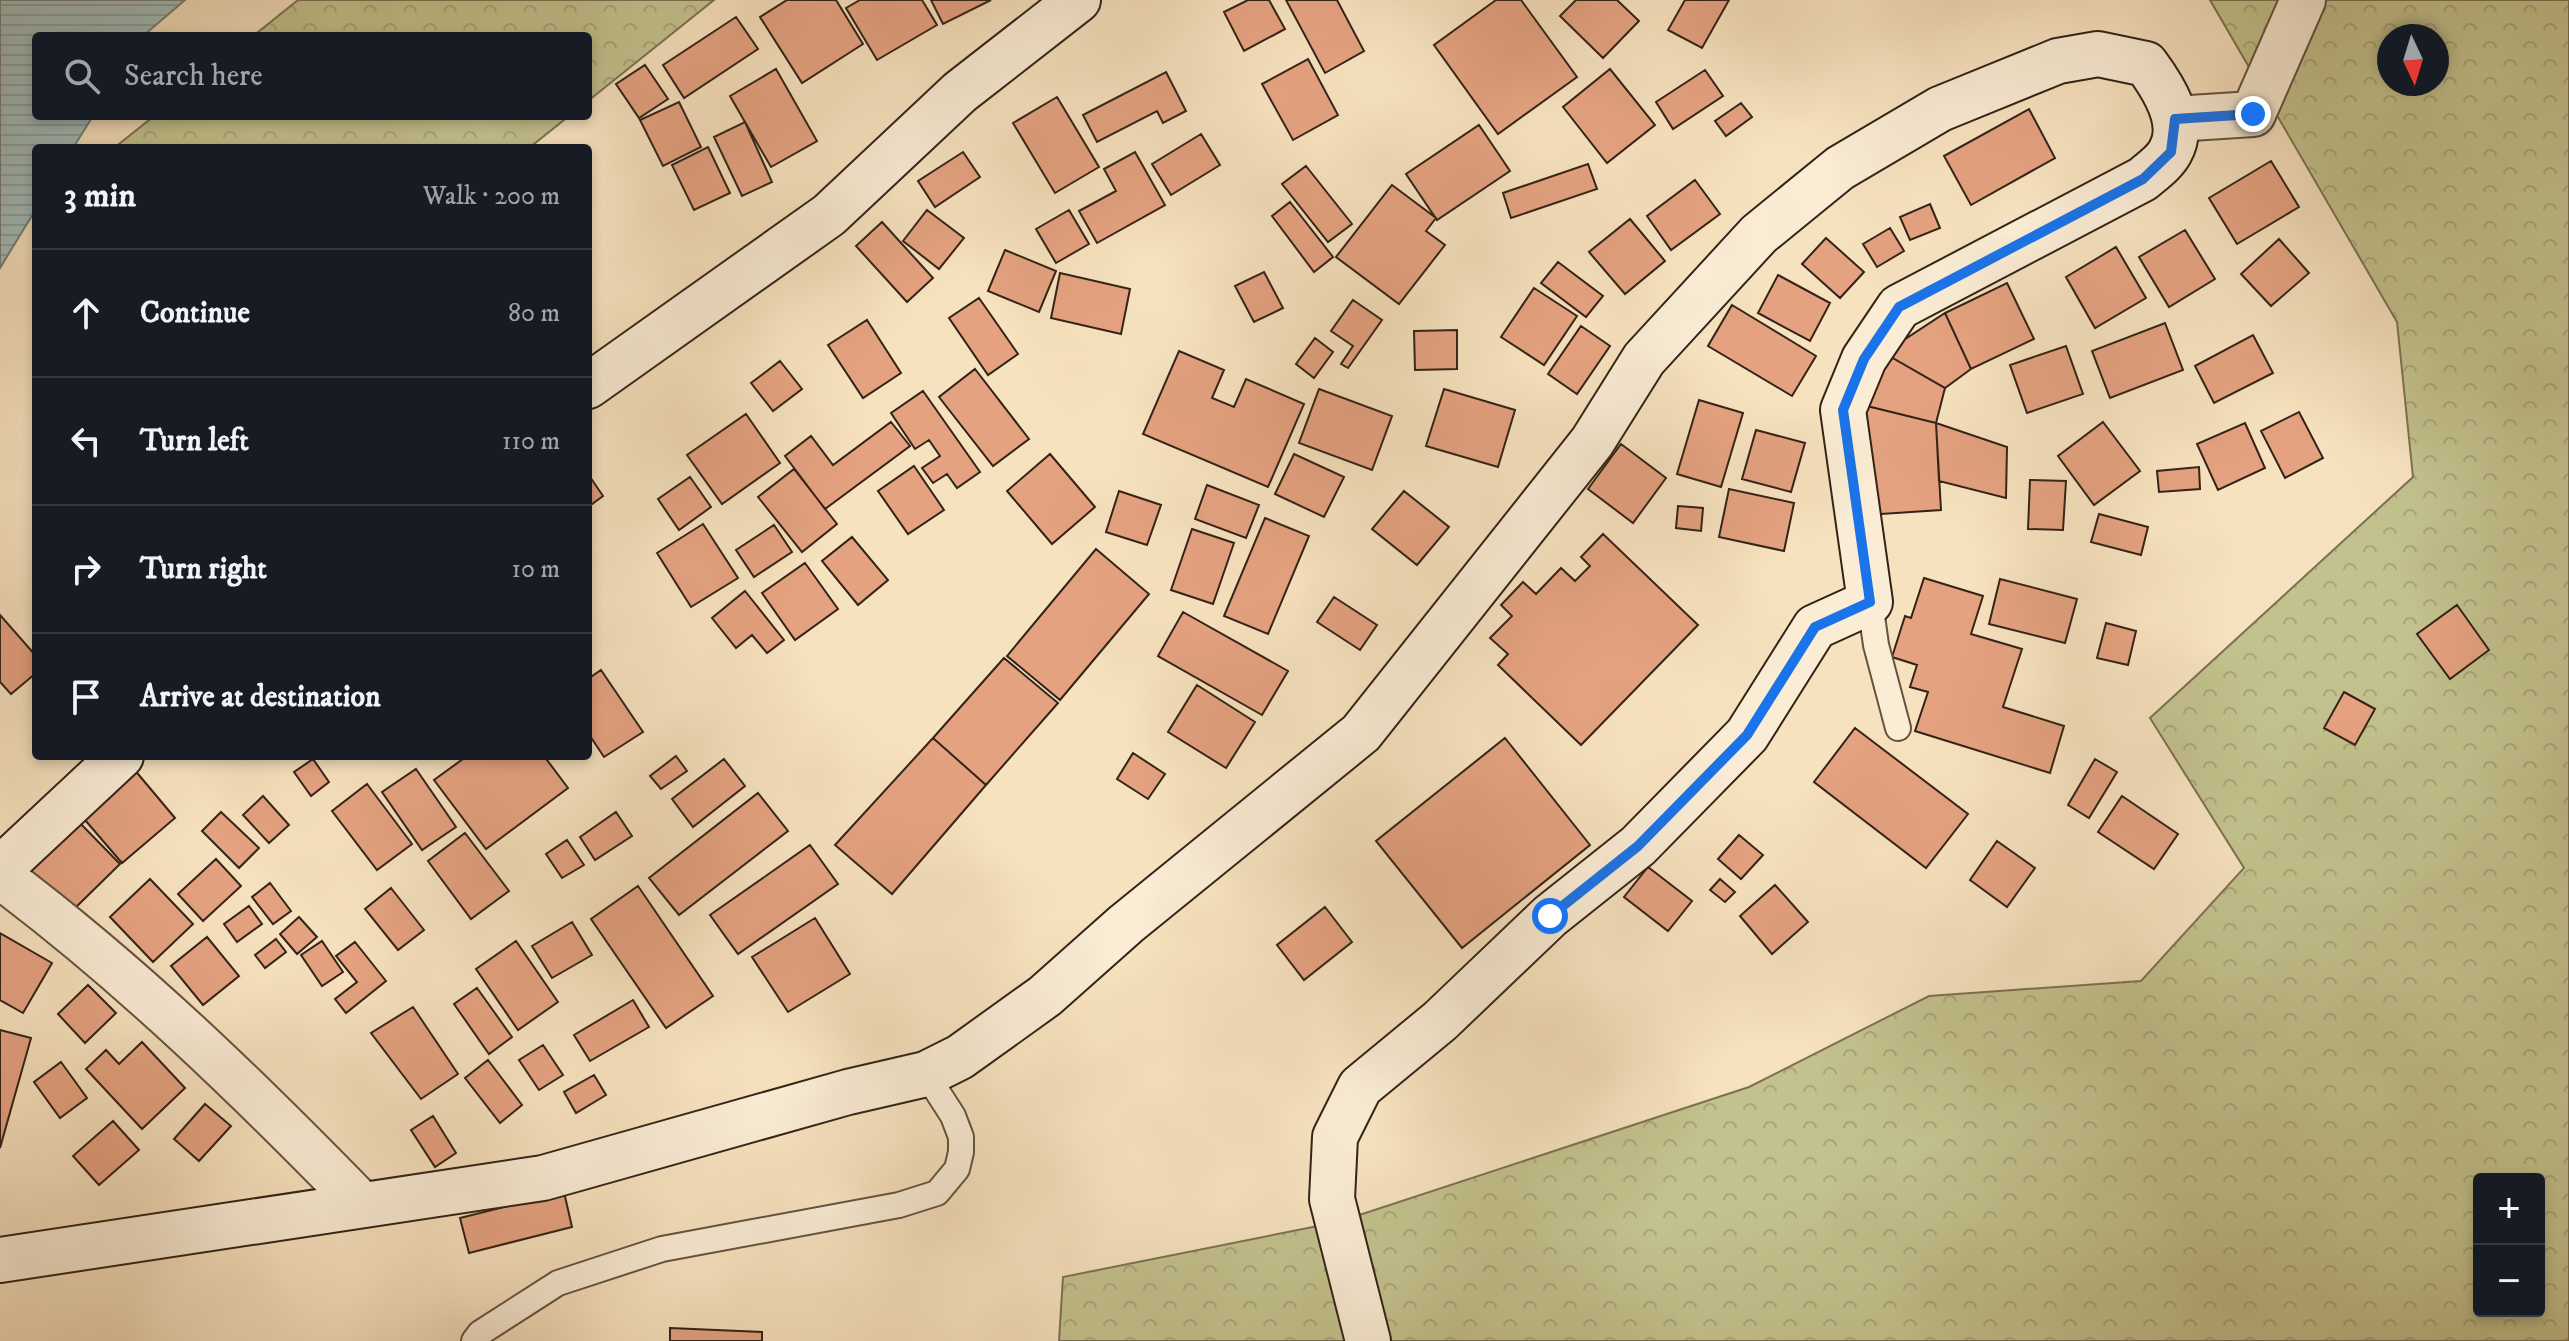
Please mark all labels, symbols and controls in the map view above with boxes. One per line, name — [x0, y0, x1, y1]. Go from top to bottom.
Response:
north arrow — [2377, 24, 2449, 96]
search box — [32, 32, 592, 120]
icon: search — [60, 54, 104, 98]
text: Search here — [124, 58, 263, 95]
route end — [2235, 96, 2271, 132]
text: 3 min — [64, 175, 136, 217]
text: Walk · 200 m — [423, 180, 560, 213]
icon: ahead — [64, 291, 108, 335]
text: Continue — [140, 295, 250, 332]
text: 80 m — [508, 297, 560, 330]
icon: left — [64, 419, 108, 463]
text: Turn left — [140, 423, 249, 460]
text: 110 m — [502, 425, 560, 458]
icon: right — [64, 547, 108, 591]
text: Turn right — [140, 551, 267, 588]
text: 10 m — [511, 553, 560, 586]
icon: arrive — [64, 675, 108, 719]
text: Arrive at destination — [140, 679, 381, 716]
route start — [1532, 898, 1568, 934]
map controls — [2473, 1173, 2545, 1317]
button: + — [2473, 1173, 2545, 1245]
button: − — [2473, 1245, 2545, 1317]

